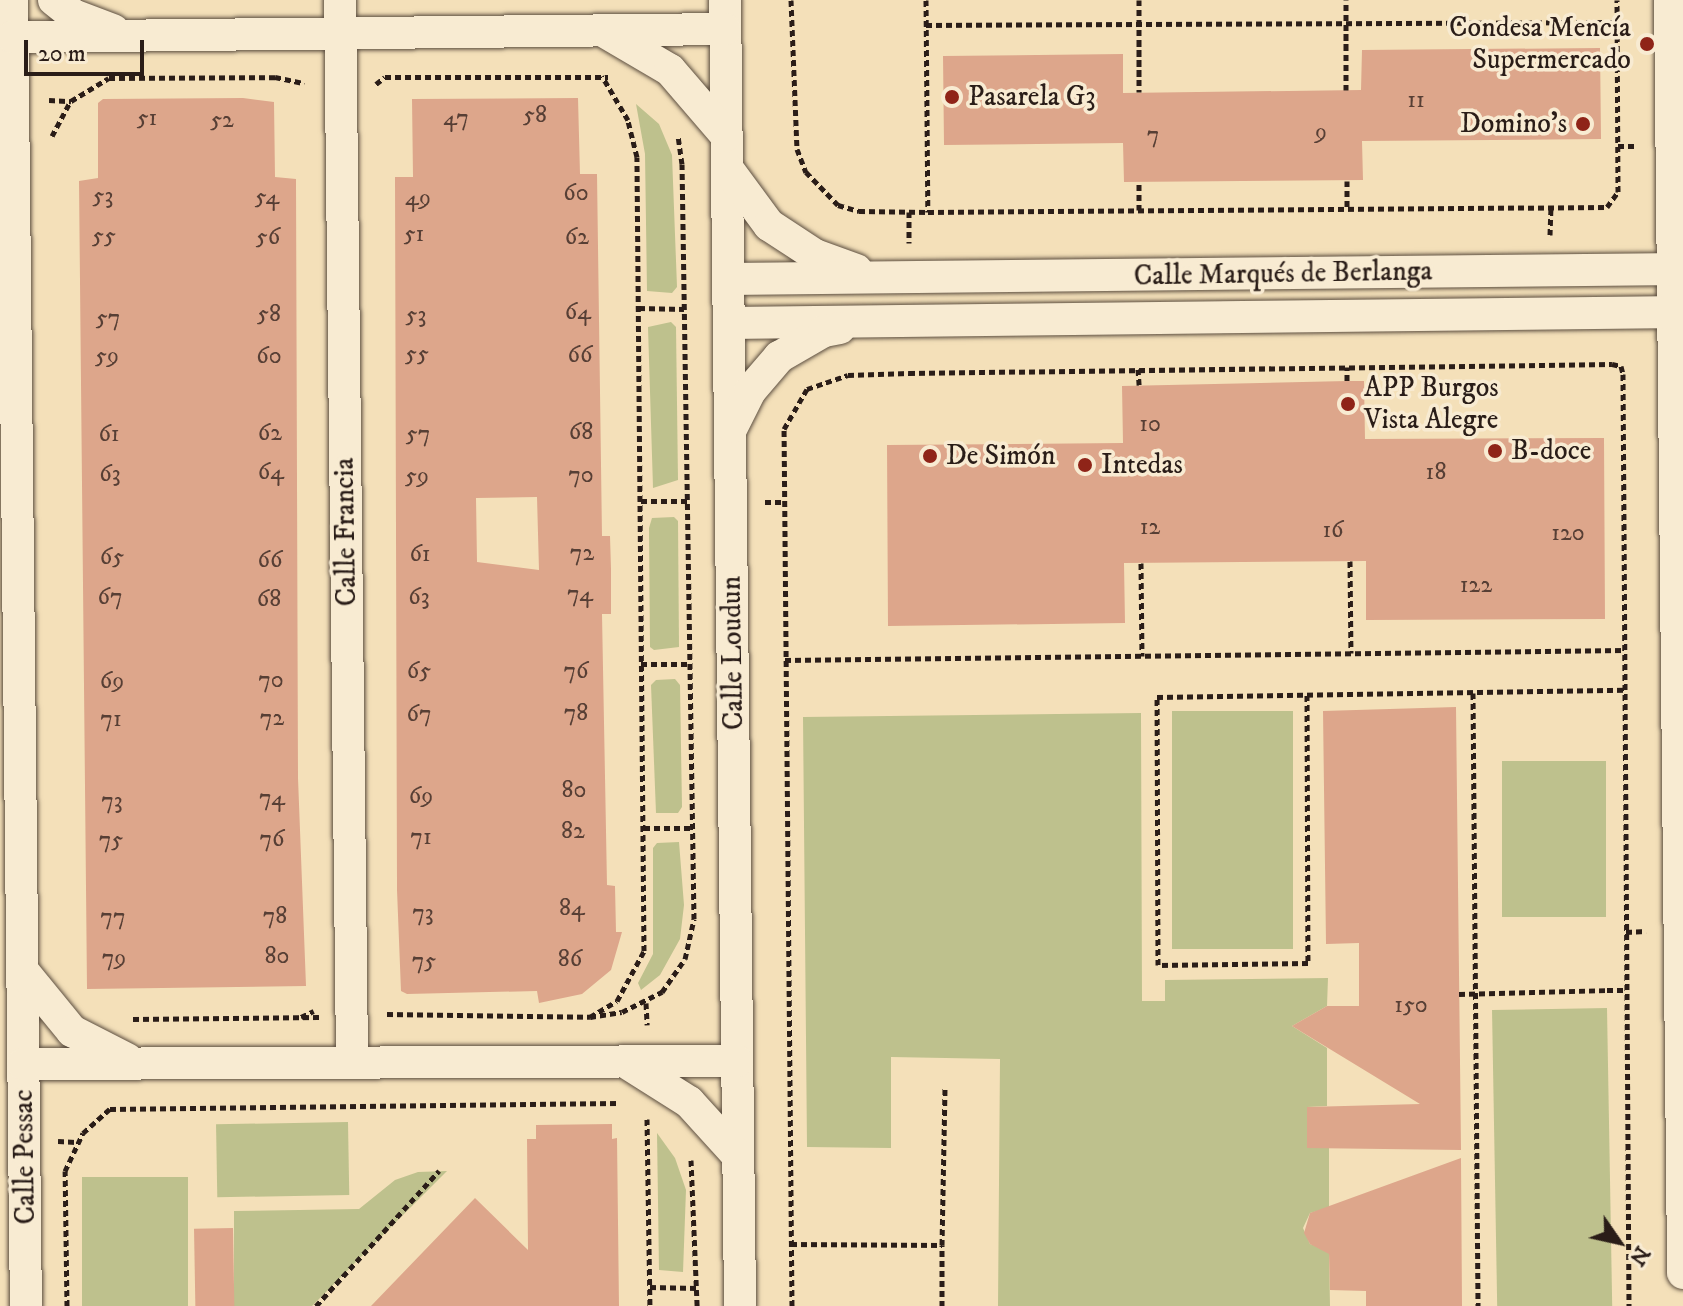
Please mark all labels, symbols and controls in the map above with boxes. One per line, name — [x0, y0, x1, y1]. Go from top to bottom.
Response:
place label: Condesa Mencía Supermercado — [1449, 11, 1631, 77]
scale bar — [28, 24, 148, 74]
marker: Condesa Mencía Supermercado — [1638, 35, 1656, 53]
text: 20 m — [38, 39, 86, 69]
place label: Pasarela G3 — [968, 80, 1096, 114]
house number: 11 — [1407, 87, 1425, 115]
marker: Pasarela G3 — [943, 88, 961, 106]
house number: 58 — [523, 102, 547, 130]
house number: 51 — [137, 105, 157, 133]
house number: 47 — [443, 105, 469, 133]
house number: 52 — [210, 107, 234, 135]
place label: Domino's — [1460, 107, 1567, 141]
marker: Domino's — [1574, 115, 1592, 133]
house number: 9 — [1315, 119, 1327, 147]
house number: 7 — [1147, 122, 1159, 150]
house number: 60 — [563, 180, 589, 208]
house number: 53 — [93, 183, 113, 211]
house number: 54 — [255, 184, 279, 212]
house number: 49 — [405, 185, 431, 213]
house number: 51 — [404, 221, 424, 249]
house number: 55 — [92, 223, 116, 251]
house number: 56 — [256, 224, 280, 252]
house number: 62 — [565, 224, 589, 252]
street label: Calle Marqués de Berlanga — [1133, 255, 1433, 293]
house number: 64 — [565, 299, 591, 327]
house number: 58 — [257, 301, 281, 329]
house number: 53 — [406, 302, 426, 330]
house number: 57 — [96, 305, 120, 333]
house number: 55 — [405, 341, 429, 369]
house number: 66 — [568, 342, 592, 370]
house number: 59 — [95, 343, 119, 371]
house number: 60 — [256, 343, 282, 371]
place label: APP Burgos Vista Alegre — [1364, 371, 1499, 437]
marker: APP Burgos Vista Alegre — [1339, 395, 1357, 413]
house number: 10 — [1139, 411, 1161, 439]
house number: 68 — [569, 419, 593, 447]
house number: 62 — [258, 420, 282, 448]
house number: 61 — [98, 421, 120, 449]
house number: 57 — [406, 421, 430, 449]
place label: B-doce — [1511, 434, 1591, 468]
place label: De Simón — [946, 439, 1056, 473]
marker: B-doce — [1486, 442, 1504, 460]
marker: De Simón — [921, 447, 939, 465]
place label: Intedas — [1101, 448, 1183, 482]
marker: Intedas — [1076, 456, 1094, 474]
street label: Calle Francia — [328, 457, 364, 607]
house number: 64 — [258, 459, 284, 487]
house number: 18 — [1426, 459, 1446, 487]
house number: 63 — [99, 461, 121, 489]
house number: 70 — [568, 462, 594, 490]
house number: 59 — [405, 463, 429, 491]
house number: 12 — [1140, 514, 1160, 542]
house number: 16 — [1322, 517, 1344, 545]
house number: 120 — [1551, 520, 1585, 548]
house number: 72 — [570, 540, 594, 568]
house number: 61 — [409, 541, 431, 569]
house number: 65 — [100, 544, 124, 572]
house number: 66 — [258, 547, 282, 575]
house number: 122 — [1460, 572, 1492, 600]
street label: Calle Loudun — [715, 576, 751, 730]
house number: 74 — [567, 581, 593, 609]
house number: 67 — [97, 584, 123, 612]
house number: 63 — [408, 584, 430, 612]
house number: 68 — [257, 586, 281, 614]
house number: 65 — [407, 658, 431, 686]
house number: 76 — [563, 658, 589, 686]
house number: 70 — [258, 667, 284, 695]
house number: 69 — [100, 668, 124, 696]
house number: 78 — [564, 700, 588, 728]
house number: 67 — [406, 701, 432, 729]
house number: 72 — [260, 705, 284, 733]
house number: 71 — [100, 706, 122, 734]
house number: 80 — [562, 777, 586, 805]
house number: 69 — [409, 783, 433, 811]
house number: 74 — [259, 785, 285, 813]
house number: 73 — [101, 788, 123, 816]
house number: 82 — [561, 818, 585, 846]
house number: 71 — [410, 824, 432, 852]
house number: 76 — [259, 826, 285, 854]
house number: 75 — [99, 827, 123, 855]
house number: 84 — [559, 895, 585, 923]
house number: 73 — [412, 900, 434, 928]
house number: 78 — [263, 903, 287, 931]
house number: 77 — [100, 904, 126, 932]
house number: 80 — [265, 943, 289, 971]
house number: 79 — [102, 945, 126, 973]
house number: 86 — [558, 946, 582, 974]
house number: 75 — [412, 948, 436, 976]
house number: 150 — [1394, 992, 1428, 1020]
street label: Calle Pessac — [7, 1089, 43, 1225]
north arrow — [1579, 1202, 1659, 1282]
text: N — [1623, 1241, 1656, 1271]

